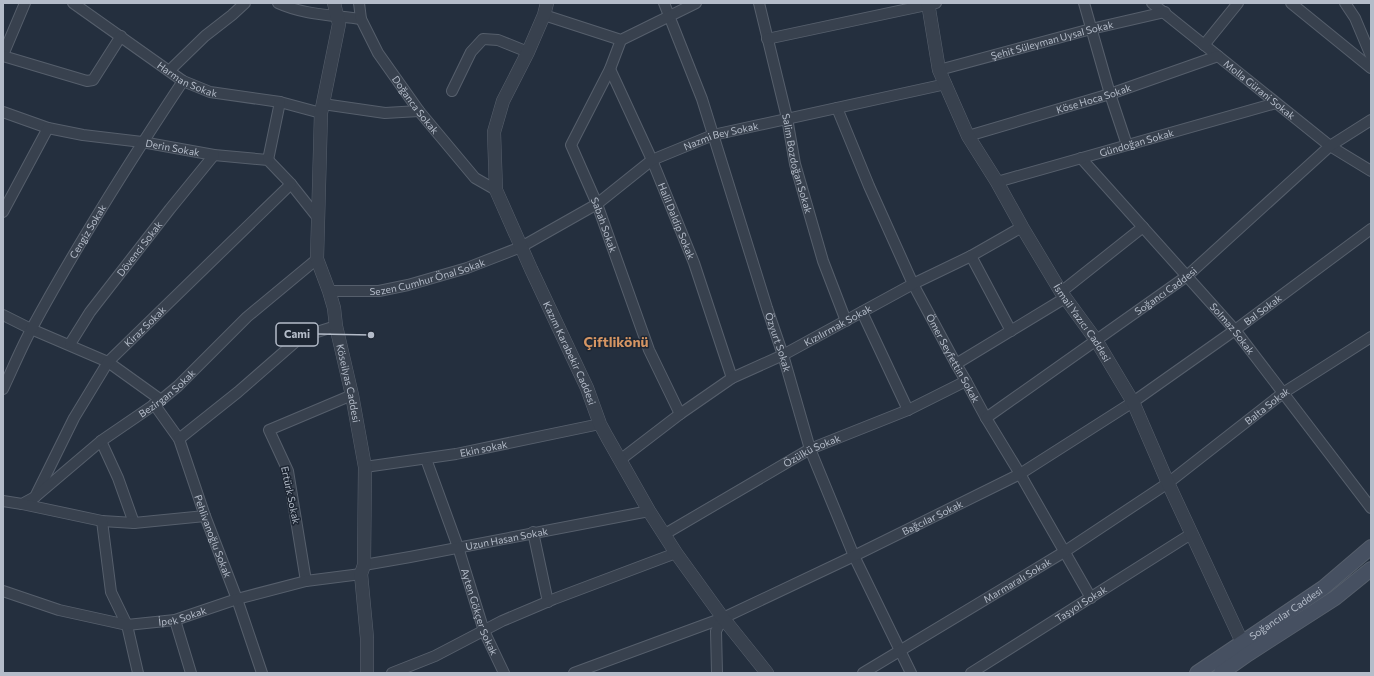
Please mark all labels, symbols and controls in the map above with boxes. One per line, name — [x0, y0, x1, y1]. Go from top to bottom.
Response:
street label: Şehit Süleyman Uysal Sokak — [990, 18, 1115, 62]
street label: Molla Gürani Sokak — [1222, 57, 1298, 122]
street label: Harman Sokak — [155, 59, 218, 99]
street label: Doğanca Sokak — [390, 73, 442, 137]
street label: Köse Hoca Sokak — [1055, 81, 1133, 116]
street label: Salim Bozdoğan Sokak — [780, 112, 815, 215]
street label: Nazmi Bey Sokak — [682, 119, 760, 152]
street label: Gündoğan Sokak — [1098, 126, 1176, 159]
street label: Derin Sokak — [145, 137, 201, 158]
street label: Halil Daldip Sokak — [656, 181, 698, 261]
street label: Sabah Sokak — [589, 195, 620, 255]
street label: Cengiz Sokak — [67, 202, 109, 260]
street label: Dövenci Sokak — [114, 218, 165, 279]
street label: Sezen Cumhur Önal Sokak — [369, 255, 487, 297]
street label: Soğancı Caddesi — [1132, 264, 1199, 317]
street label: İsmail Yazıcı Caddesi — [1051, 281, 1113, 364]
street label: Bal Sokak — [1241, 291, 1284, 328]
street label: Kazım Karabekir Caddesi — [541, 299, 599, 406]
street label: Solmaz Sokak — [1208, 300, 1258, 357]
street label: Kızılırmak Sokak — [802, 302, 874, 348]
street label: Kiraz Sokak — [122, 303, 169, 349]
street label: Özyurt Sokak — [763, 311, 794, 374]
street label: Ömer Seyfettin Sokak — [924, 312, 983, 405]
callout: Cami — [276, 323, 318, 346]
text: Cami — [284, 327, 310, 340]
district label: Çiftlikönü — [584, 333, 648, 350]
street label: Köseilyas Caddesi — [334, 343, 363, 423]
street label: Bezirgan Sokak — [136, 366, 198, 420]
street label: Balta Sokak — [1242, 384, 1292, 427]
street label: Özülkü Sokak — [781, 431, 842, 469]
street label: Ekin sokak — [459, 437, 509, 459]
street label: Ertürk Sokak — [279, 465, 303, 526]
street label: Pehlivanoğlu Sokak — [192, 493, 234, 580]
street label: Bağcılar Sokak — [900, 497, 965, 537]
street label: Uzun Hasan Sokak — [464, 525, 549, 552]
street label: Marmaralı Sokak — [981, 555, 1054, 605]
street label: Ayten Gökçer Sokak — [459, 567, 501, 658]
street label: Taşyol Sokak — [1053, 583, 1109, 624]
street label: Soğancılar Caddesi — [1247, 584, 1324, 642]
street label: İpek Sokak — [158, 604, 208, 628]

